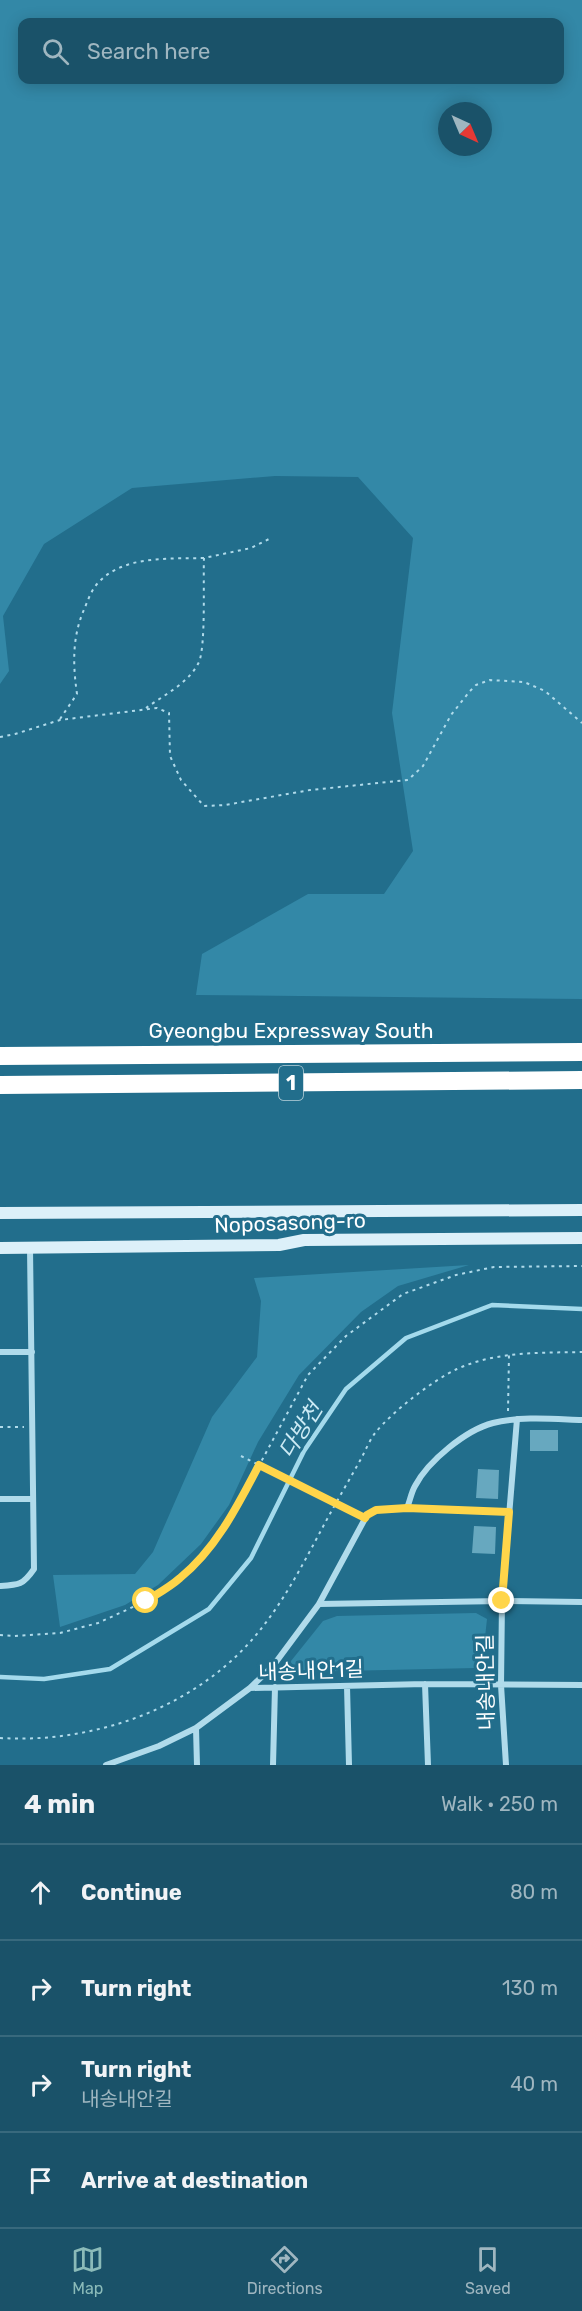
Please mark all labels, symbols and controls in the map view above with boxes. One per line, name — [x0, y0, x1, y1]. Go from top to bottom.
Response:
search box — [18, 18, 564, 84]
icon: search — [39, 35, 72, 68]
text: Search here — [87, 38, 210, 65]
north arrow — [438, 102, 492, 156]
street label: Gyeongbu Expressway South — [149, 1018, 433, 1043]
road number: 1 — [279, 1066, 303, 1100]
street label: Noposasong-ro — [214, 1207, 366, 1238]
water label: 다방천 — [273, 1395, 329, 1463]
route start — [132, 1587, 158, 1613]
route end — [488, 1587, 514, 1613]
street label: 내송내안길 — [472, 1633, 499, 1731]
street label: 내송내안1길 — [258, 1656, 364, 1685]
text: 4 min — [24, 1789, 95, 1820]
text: Walk · 250 m — [441, 1792, 558, 1816]
icon: ahead — [24, 1876, 57, 1909]
text: Continue — [81, 1879, 182, 1906]
text: 80 m — [510, 1880, 558, 1904]
icon: right — [24, 1972, 57, 2005]
text: Turn right — [81, 1975, 191, 2002]
text: 130 m — [502, 1976, 558, 2000]
text: Turn right — [81, 2056, 191, 2083]
icon: right — [24, 2068, 57, 2101]
text: 40 m — [510, 2072, 558, 2096]
text: 내송내안길 — [81, 2087, 173, 2111]
icon: arrive — [24, 2164, 57, 2197]
text: Arrive at destination — [81, 2167, 308, 2194]
tab: Map — [71, 2243, 104, 2298]
tab: Directions — [247, 2243, 323, 2298]
tab: Saved — [465, 2243, 511, 2298]

